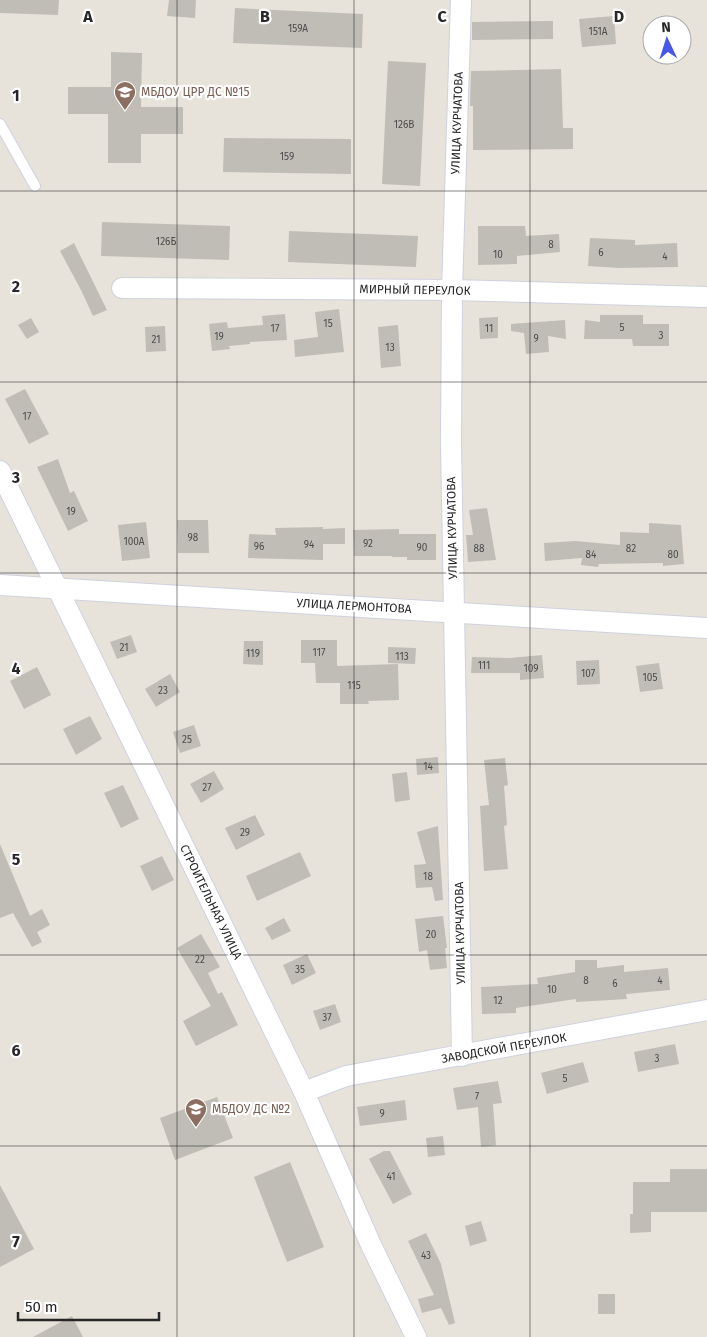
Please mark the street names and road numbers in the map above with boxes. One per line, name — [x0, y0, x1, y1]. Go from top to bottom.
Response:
street label: УЛИЦА КУРЧАТОВА — [448, 71, 466, 175]
street label: МИРНЫЙ ПЕРЕУЛОК — [359, 281, 471, 298]
street label: УЛИЦА КУРЧАТОВА — [444, 476, 460, 579]
street label: УЛИЦА ЛЕРМОНТОВА — [296, 596, 412, 616]
street label: СТРОИТЕЛЬНАЯ УЛИЦА — [177, 842, 245, 962]
street label: УЛИЦА КУРЧАТОВА — [452, 881, 468, 984]
street label: ЗАВОДСКОЙ ПЕРЕУЛОК — [440, 1029, 568, 1066]

